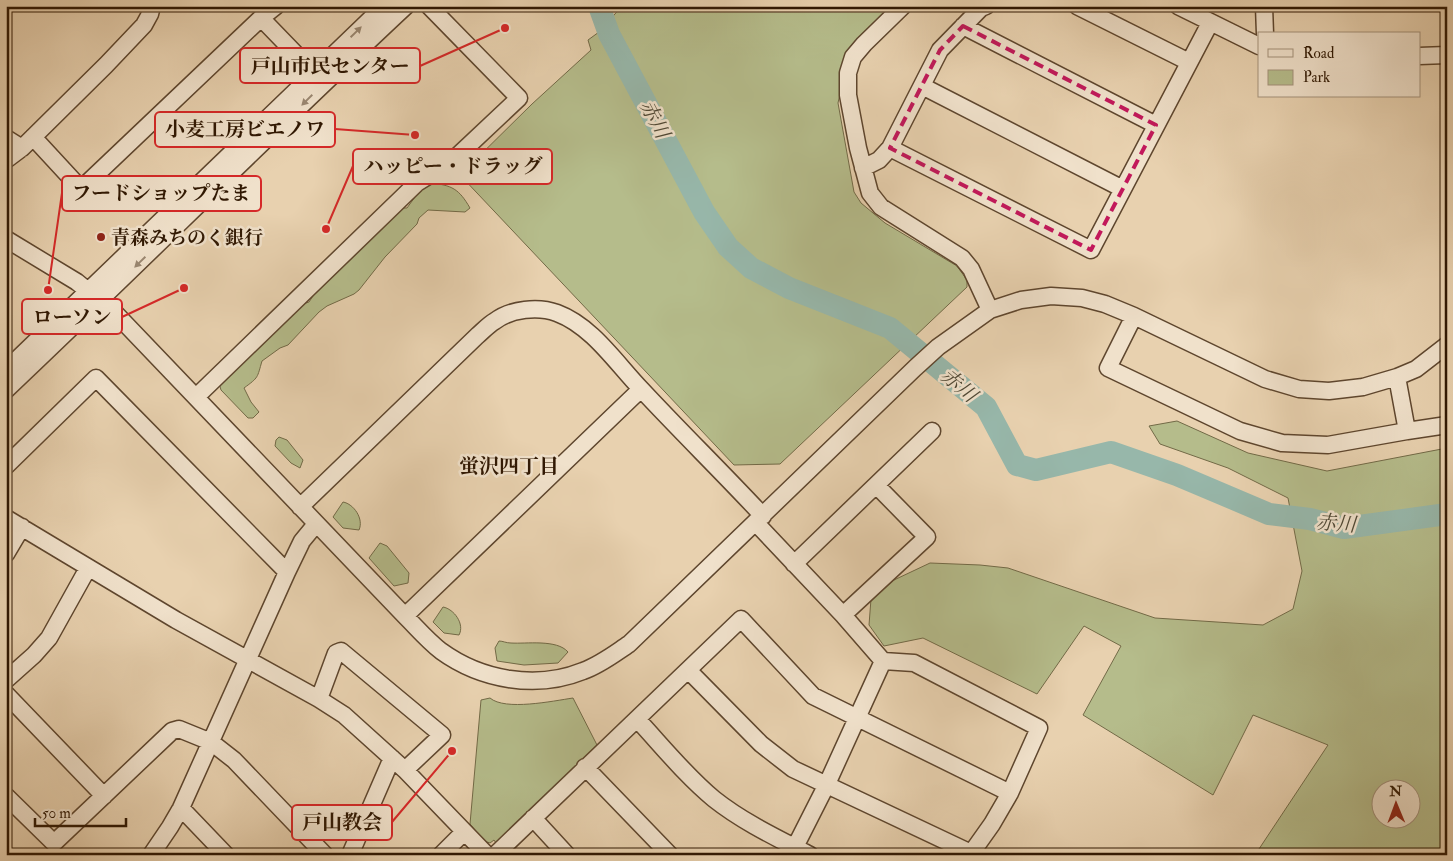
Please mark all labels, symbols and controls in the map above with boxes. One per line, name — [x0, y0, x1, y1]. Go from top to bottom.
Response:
one-way arrow — [350, 27, 362, 39]
legend — [1258, 32, 1420, 98]
text: Road — [1303, 44, 1335, 63]
callout: 戸山市民センター — [240, 48, 420, 83]
text: 戸山市民センター — [250, 54, 410, 79]
text: Park — [1303, 68, 1330, 87]
one-way arrow — [301, 94, 313, 106]
water label: 赤川 — [634, 96, 676, 145]
callout: 小麦工房ビエノワ — [155, 112, 335, 147]
text: 小麦工房ビエノワ — [165, 117, 325, 142]
callout: ハッピー・ドラッグ — [353, 149, 552, 184]
text: ハッピー・ドラッグ — [364, 154, 542, 179]
callout: フードショップたま — [62, 176, 261, 211]
text: フードショップたま — [72, 181, 251, 206]
place label: 青森みちのく銀行 — [111, 226, 263, 250]
marker: 青森みちのく銀行 — [95, 231, 107, 243]
one-way arrow — [134, 256, 146, 268]
callout: ローソン — [22, 299, 122, 334]
text: ローソン — [32, 305, 112, 330]
water label: 赤川 — [935, 363, 984, 409]
district label: 蛍沢四丁目 — [459, 454, 559, 479]
water label: 赤川 — [1315, 510, 1359, 538]
north arrow — [1370, 778, 1420, 828]
text: N — [1388, 783, 1403, 800]
scale bar — [35, 796, 126, 828]
text: 50 m — [42, 804, 71, 823]
callout: 戸山教会 — [292, 805, 392, 840]
text: 戸山教会 — [302, 810, 382, 835]

